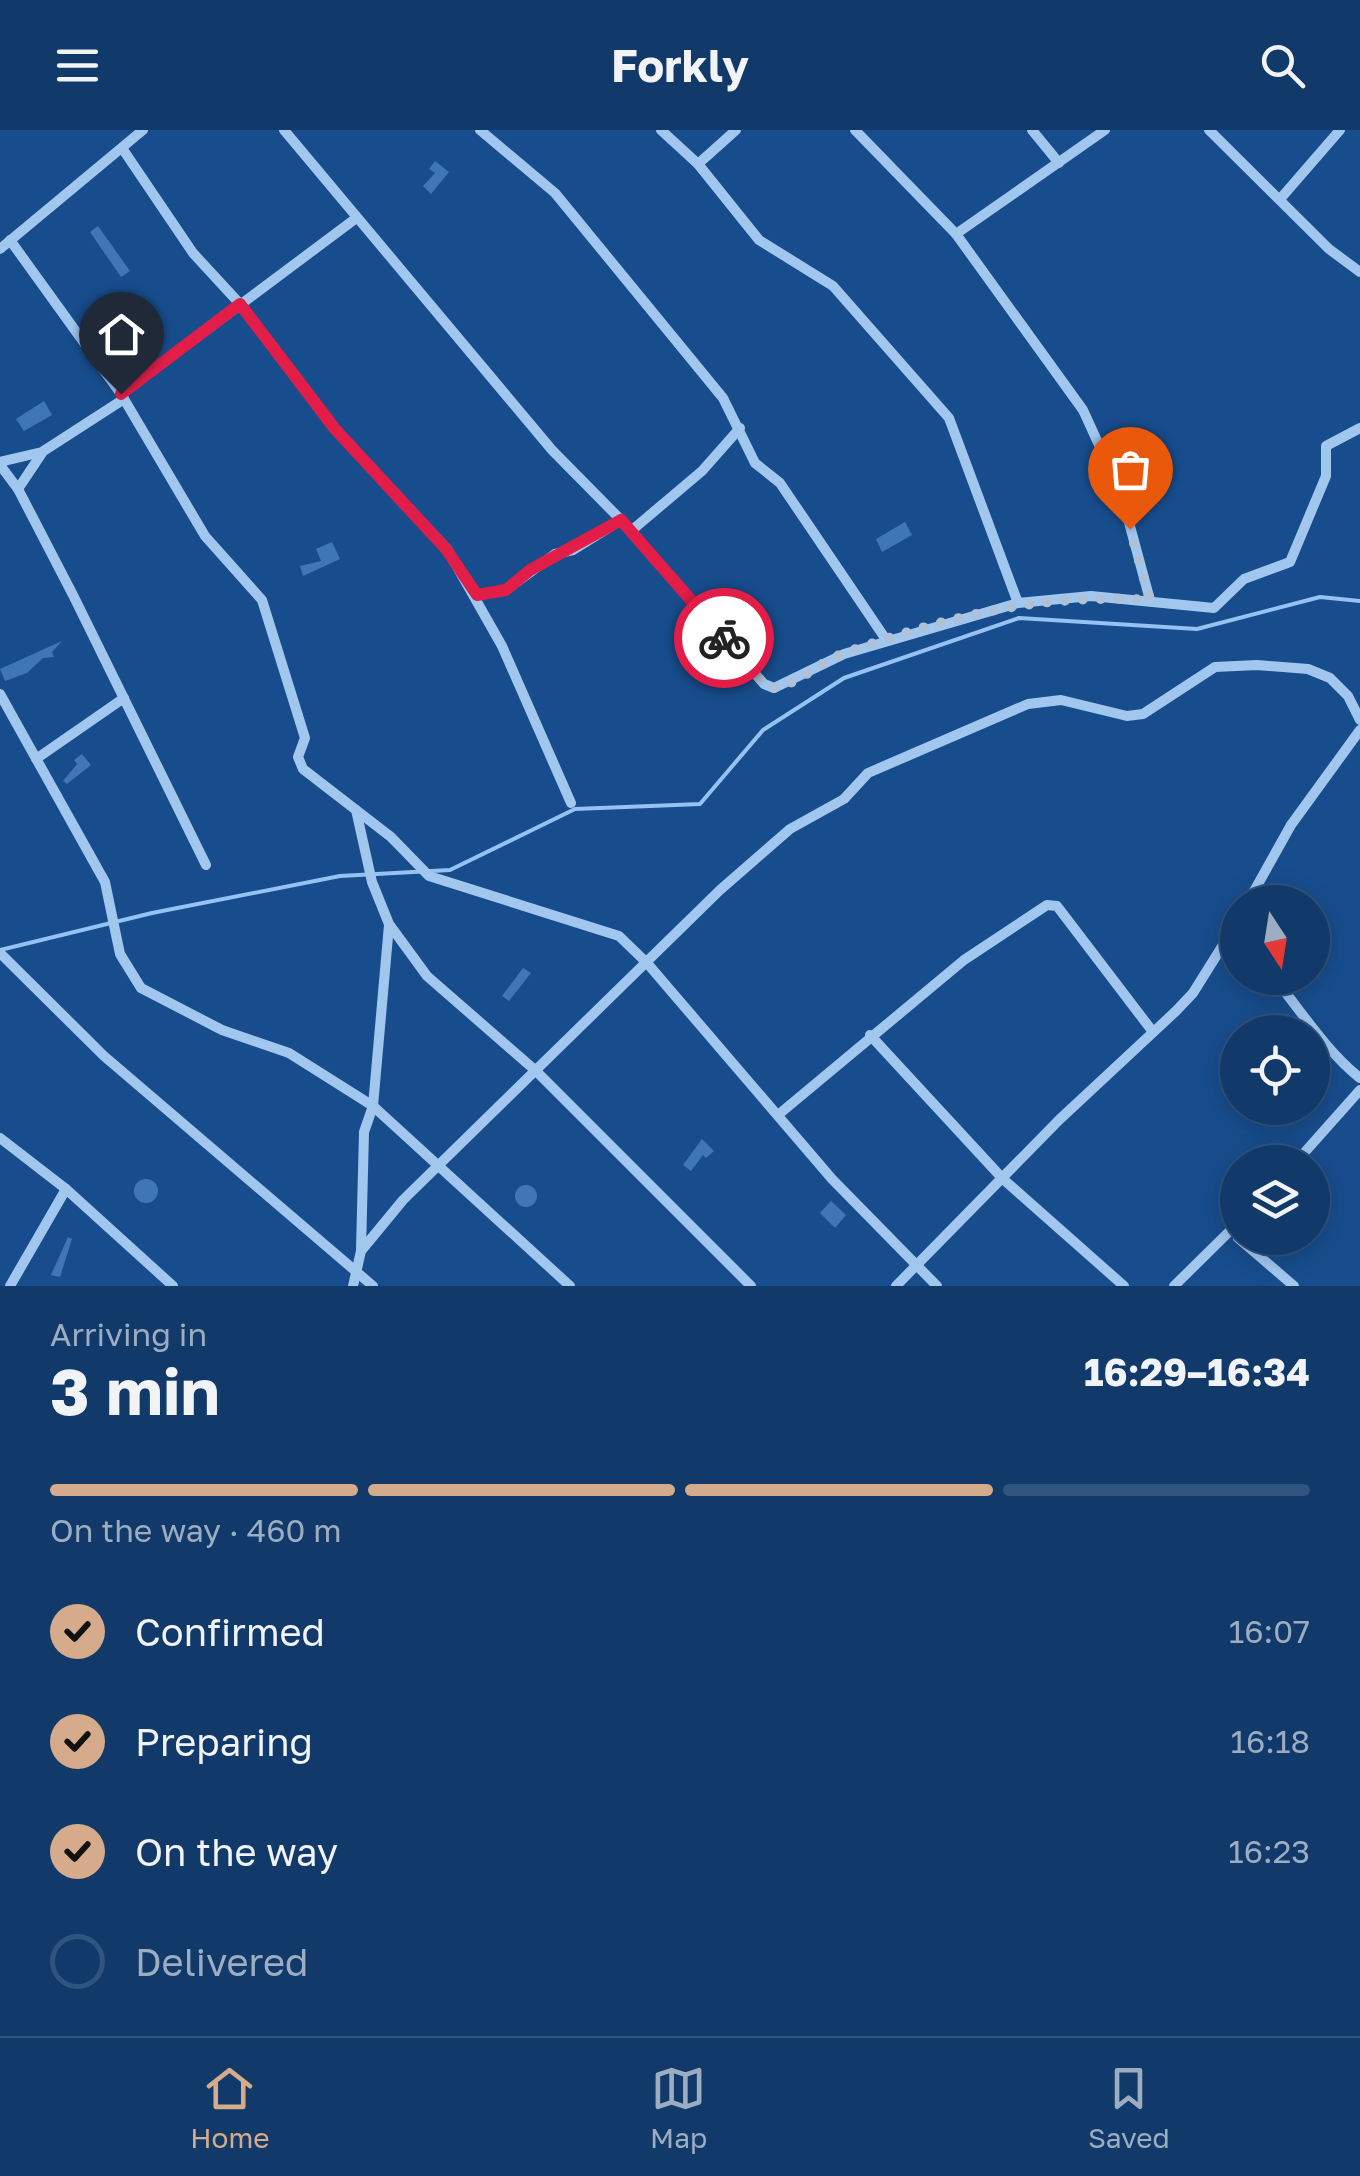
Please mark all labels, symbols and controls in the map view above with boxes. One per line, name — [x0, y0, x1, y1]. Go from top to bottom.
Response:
icon: menu — [50, 38, 105, 93]
text: Forkly — [611, 38, 749, 92]
icon: search — [1255, 38, 1310, 93]
pin — [79, 292, 164, 395]
icon: home — [94, 307, 149, 362]
pin — [1088, 427, 1173, 530]
icon: bag — [1103, 442, 1158, 497]
courier — [674, 588, 774, 688]
icon: bike — [697, 611, 752, 666]
north arrow — [1220, 885, 1330, 995]
map controls — [1220, 885, 1330, 1255]
button: locate — [1220, 1015, 1330, 1125]
button: layers — [1220, 1145, 1330, 1255]
text: Arriving in — [50, 1315, 207, 1353]
text: 16:29–16:34 — [1084, 1349, 1310, 1394]
text: 3 min — [50, 1351, 220, 1429]
text: On the way · 460 m — [50, 1511, 342, 1549]
icon: check — [50, 1604, 105, 1659]
text: Confirmed — [135, 1609, 325, 1654]
text: 16:07 — [1229, 1612, 1310, 1650]
icon: check — [50, 1714, 105, 1769]
text: Preparing — [135, 1719, 313, 1764]
text: 16:18 — [1230, 1722, 1310, 1760]
icon: check — [50, 1824, 105, 1879]
text: On the way — [135, 1829, 338, 1874]
text: 16:23 — [1228, 1832, 1310, 1870]
text: Delivered — [135, 1939, 308, 1984]
tab: Home — [190, 2061, 269, 2154]
tab: Map — [650, 2061, 707, 2154]
tab: Saved — [1088, 2061, 1170, 2154]

